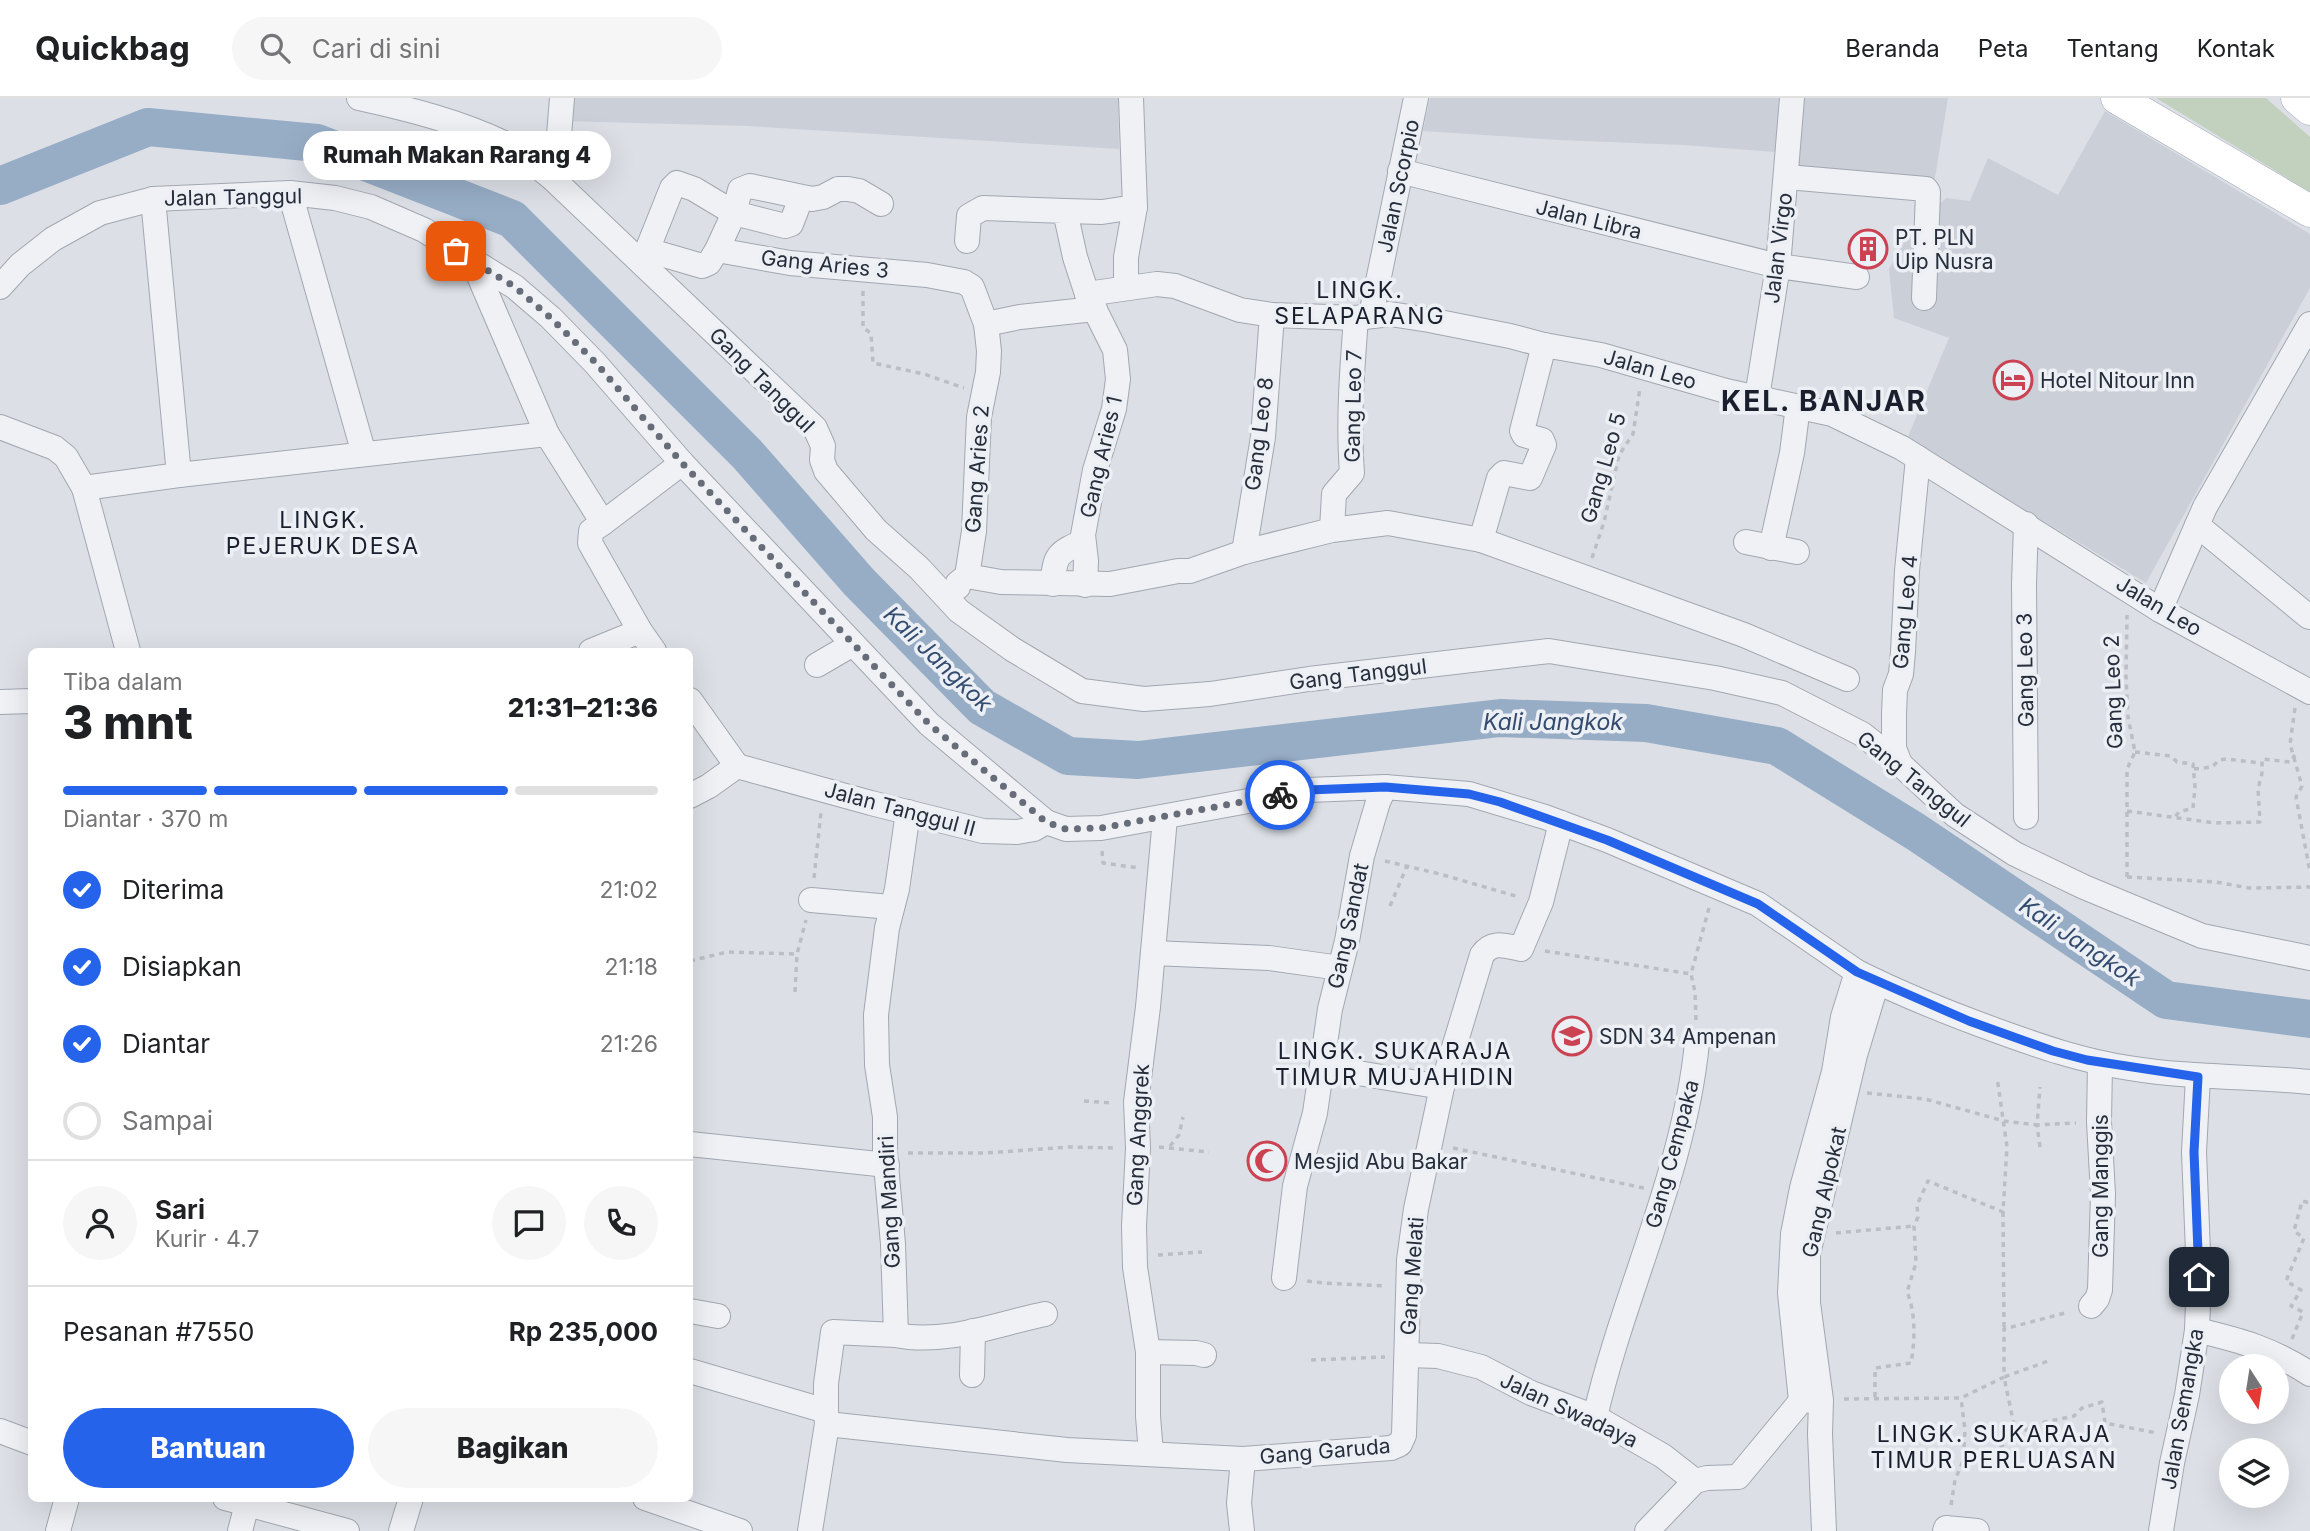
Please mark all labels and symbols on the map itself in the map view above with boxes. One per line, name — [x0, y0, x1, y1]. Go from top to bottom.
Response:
street label: Jalan Scorpio — [1372, 117, 1424, 255]
callout: Rumah Makan Rarang 4 — [302, 132, 610, 181]
street label: Jalan Tanggul — [164, 183, 302, 211]
street label: Jalan Virgo — [1759, 191, 1797, 305]
street label: Jalan Libra — [1533, 194, 1645, 244]
pin — [426, 221, 486, 281]
place label: PT. PLN Uip Nusra — [1895, 225, 1994, 274]
building icon: PT. PLN Uip Nusra — [1847, 228, 1889, 270]
street label: Gang Aries 3 — [760, 245, 890, 283]
district label: LINGK. SELAPARANG — [1274, 276, 1446, 330]
street label: Gang Tanggul — [704, 322, 820, 438]
street label: Jalan Leo — [1601, 344, 1699, 394]
street label: Gang Leo 7 — [1340, 349, 1366, 463]
hotel icon: Hotel Nitour Inn — [1992, 359, 2034, 401]
place label: Hotel Nitour Inn — [2040, 368, 2195, 393]
street label: Gang Leo 8 — [1240, 376, 1278, 492]
district label: KEL. BANJAR — [1721, 384, 1927, 418]
street label: Gang Aries 1 — [1075, 394, 1127, 520]
street label: Gang Aries 2 — [960, 404, 994, 534]
street label: Gang Leo 5 — [1575, 410, 1631, 526]
district label: LINGK. PEJERUK DESA — [226, 506, 420, 560]
street label: Gang Leo 4 — [1888, 554, 1922, 670]
street label: Jalan Leo — [2112, 571, 2206, 641]
water label: Kali Jangkok — [878, 600, 998, 718]
street label: Gang Leo 3 — [2012, 613, 2038, 727]
street label: Gang Leo 2 — [2099, 635, 2127, 749]
street label: Gang Tanggul — [1288, 653, 1428, 695]
water label: Kali Jangkok — [1483, 708, 1623, 736]
street label: Gang Tanggul — [1852, 726, 1976, 832]
courier — [1245, 760, 1315, 830]
street label: Jalan Tanggul II — [822, 777, 978, 841]
street label: Gang Sandat — [1322, 861, 1374, 991]
water label: Kali Jangkok — [2014, 891, 2146, 993]
school or university icon: SDN 34 Ampenan — [1551, 1015, 1593, 1057]
place label: SDN 34 Ampenan — [1599, 1024, 1776, 1049]
district label: LINGK. SUKARAJA TIMUR MUJAHIDIN — [1275, 1037, 1515, 1091]
street label: Gang Anggrek — [1122, 1063, 1154, 1207]
street label: Gang Cempaka — [1640, 1077, 1704, 1231]
street label: Gang Manggis — [2088, 1114, 2113, 1258]
street label: Gang Alpokat — [1797, 1124, 1851, 1260]
street label: Gang Mandiri — [873, 1135, 905, 1269]
mosque icon: Mesjid Abu Bakar — [1246, 1140, 1288, 1182]
place label: Mesjid Abu Bakar — [1294, 1149, 1468, 1174]
street label: Gang Melati — [1395, 1216, 1429, 1336]
pin — [2169, 1247, 2229, 1307]
street label: Jalan Semangka — [2155, 1326, 2209, 1492]
north arrow — [2219, 1354, 2289, 1424]
street label: Jalan Swadaya — [1496, 1367, 1642, 1453]
district label: LINGK. SUKARAJA TIMUR PERLUASAN — [1871, 1420, 2118, 1474]
street label: Gang Garuda — [1259, 1433, 1391, 1469]

